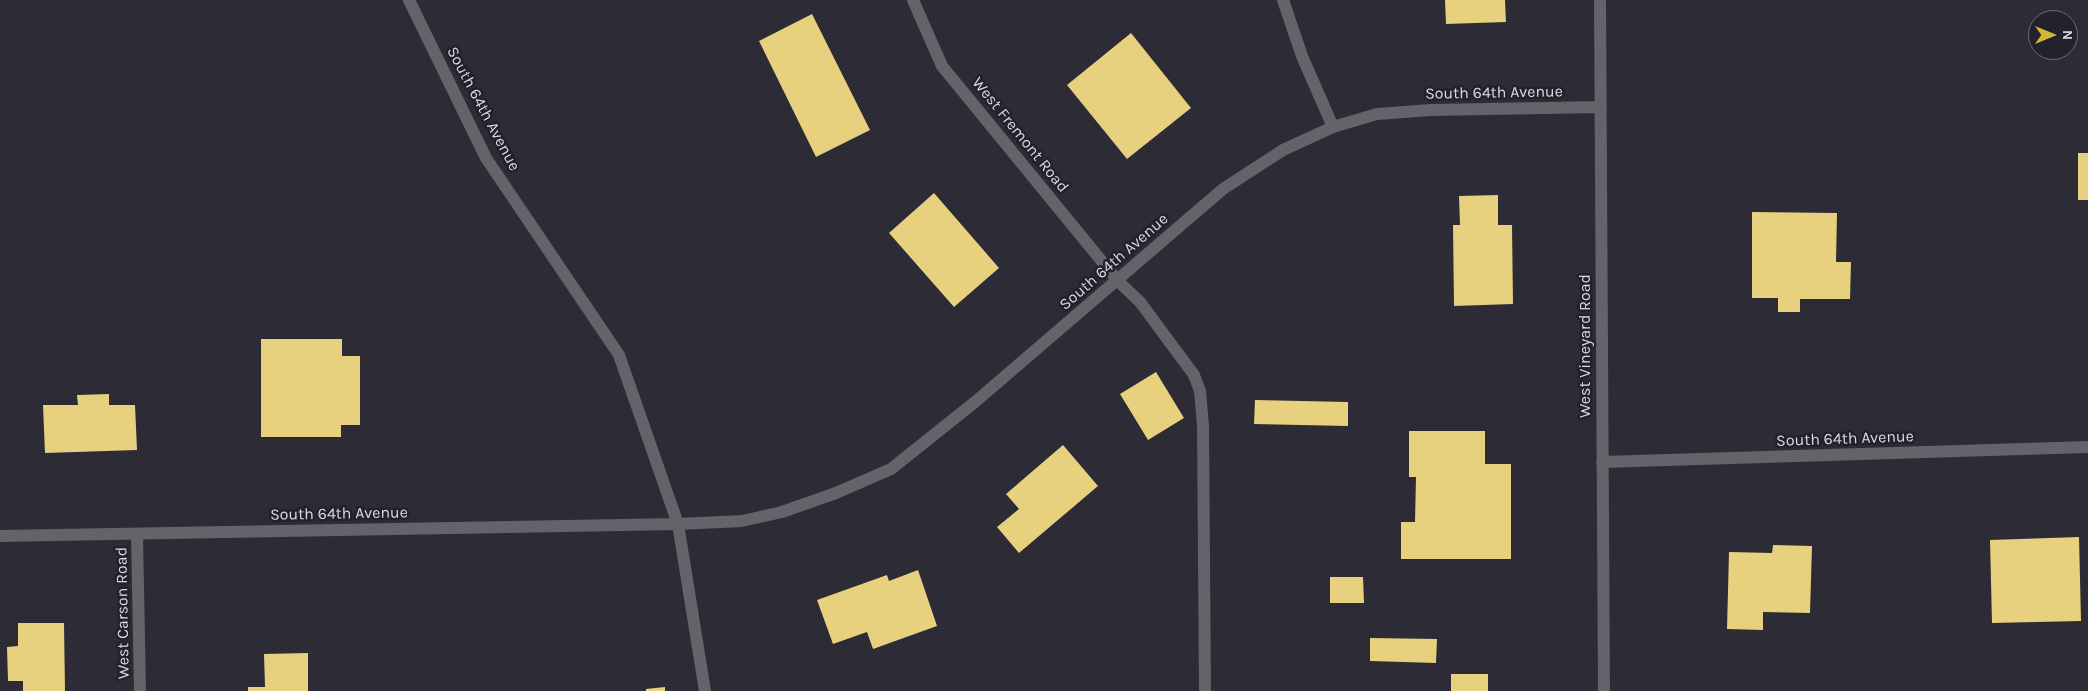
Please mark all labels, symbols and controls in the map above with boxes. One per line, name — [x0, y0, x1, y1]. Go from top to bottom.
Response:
north arrow — [2028, 10, 2078, 60]
text: N — [2059, 30, 2076, 40]
street label: South 64th Avenue — [442, 44, 524, 174]
street label: West Fremont Road — [968, 74, 1072, 196]
street label: South 64th Avenue — [1425, 82, 1563, 104]
street label: South 64th Avenue — [1056, 210, 1172, 314]
street label: West Vineyard Road — [1575, 274, 1595, 418]
street label: South 64th Avenue — [1776, 427, 1914, 451]
street label: South 64th Avenue — [270, 503, 408, 525]
street label: West Carson Road — [112, 547, 134, 679]

